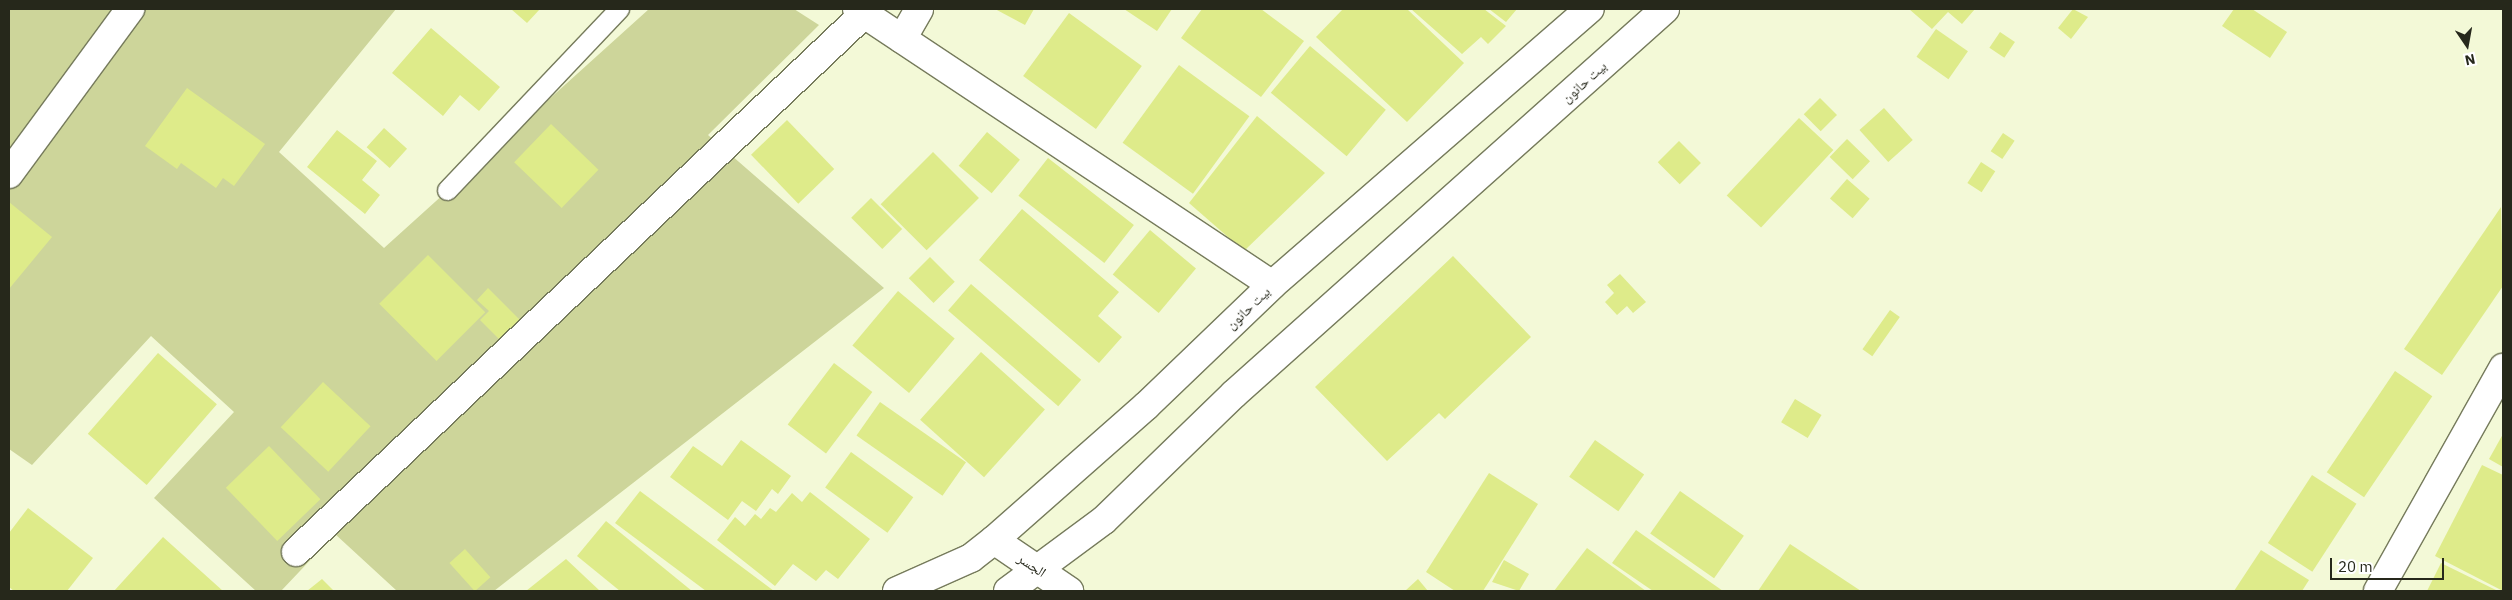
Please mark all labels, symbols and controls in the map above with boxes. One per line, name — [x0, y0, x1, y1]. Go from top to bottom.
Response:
north arrow — [2442, 20, 2492, 70]
text: N — [2463, 50, 2477, 70]
street label: بيت حانون — [1558, 57, 1610, 107]
street label: بيت حانون — [1222, 283, 1274, 333]
scale bar — [2332, 548, 2446, 580]
street label: الجسر — [1015, 549, 1049, 581]
text: 20 m — [2338, 557, 2373, 576]

